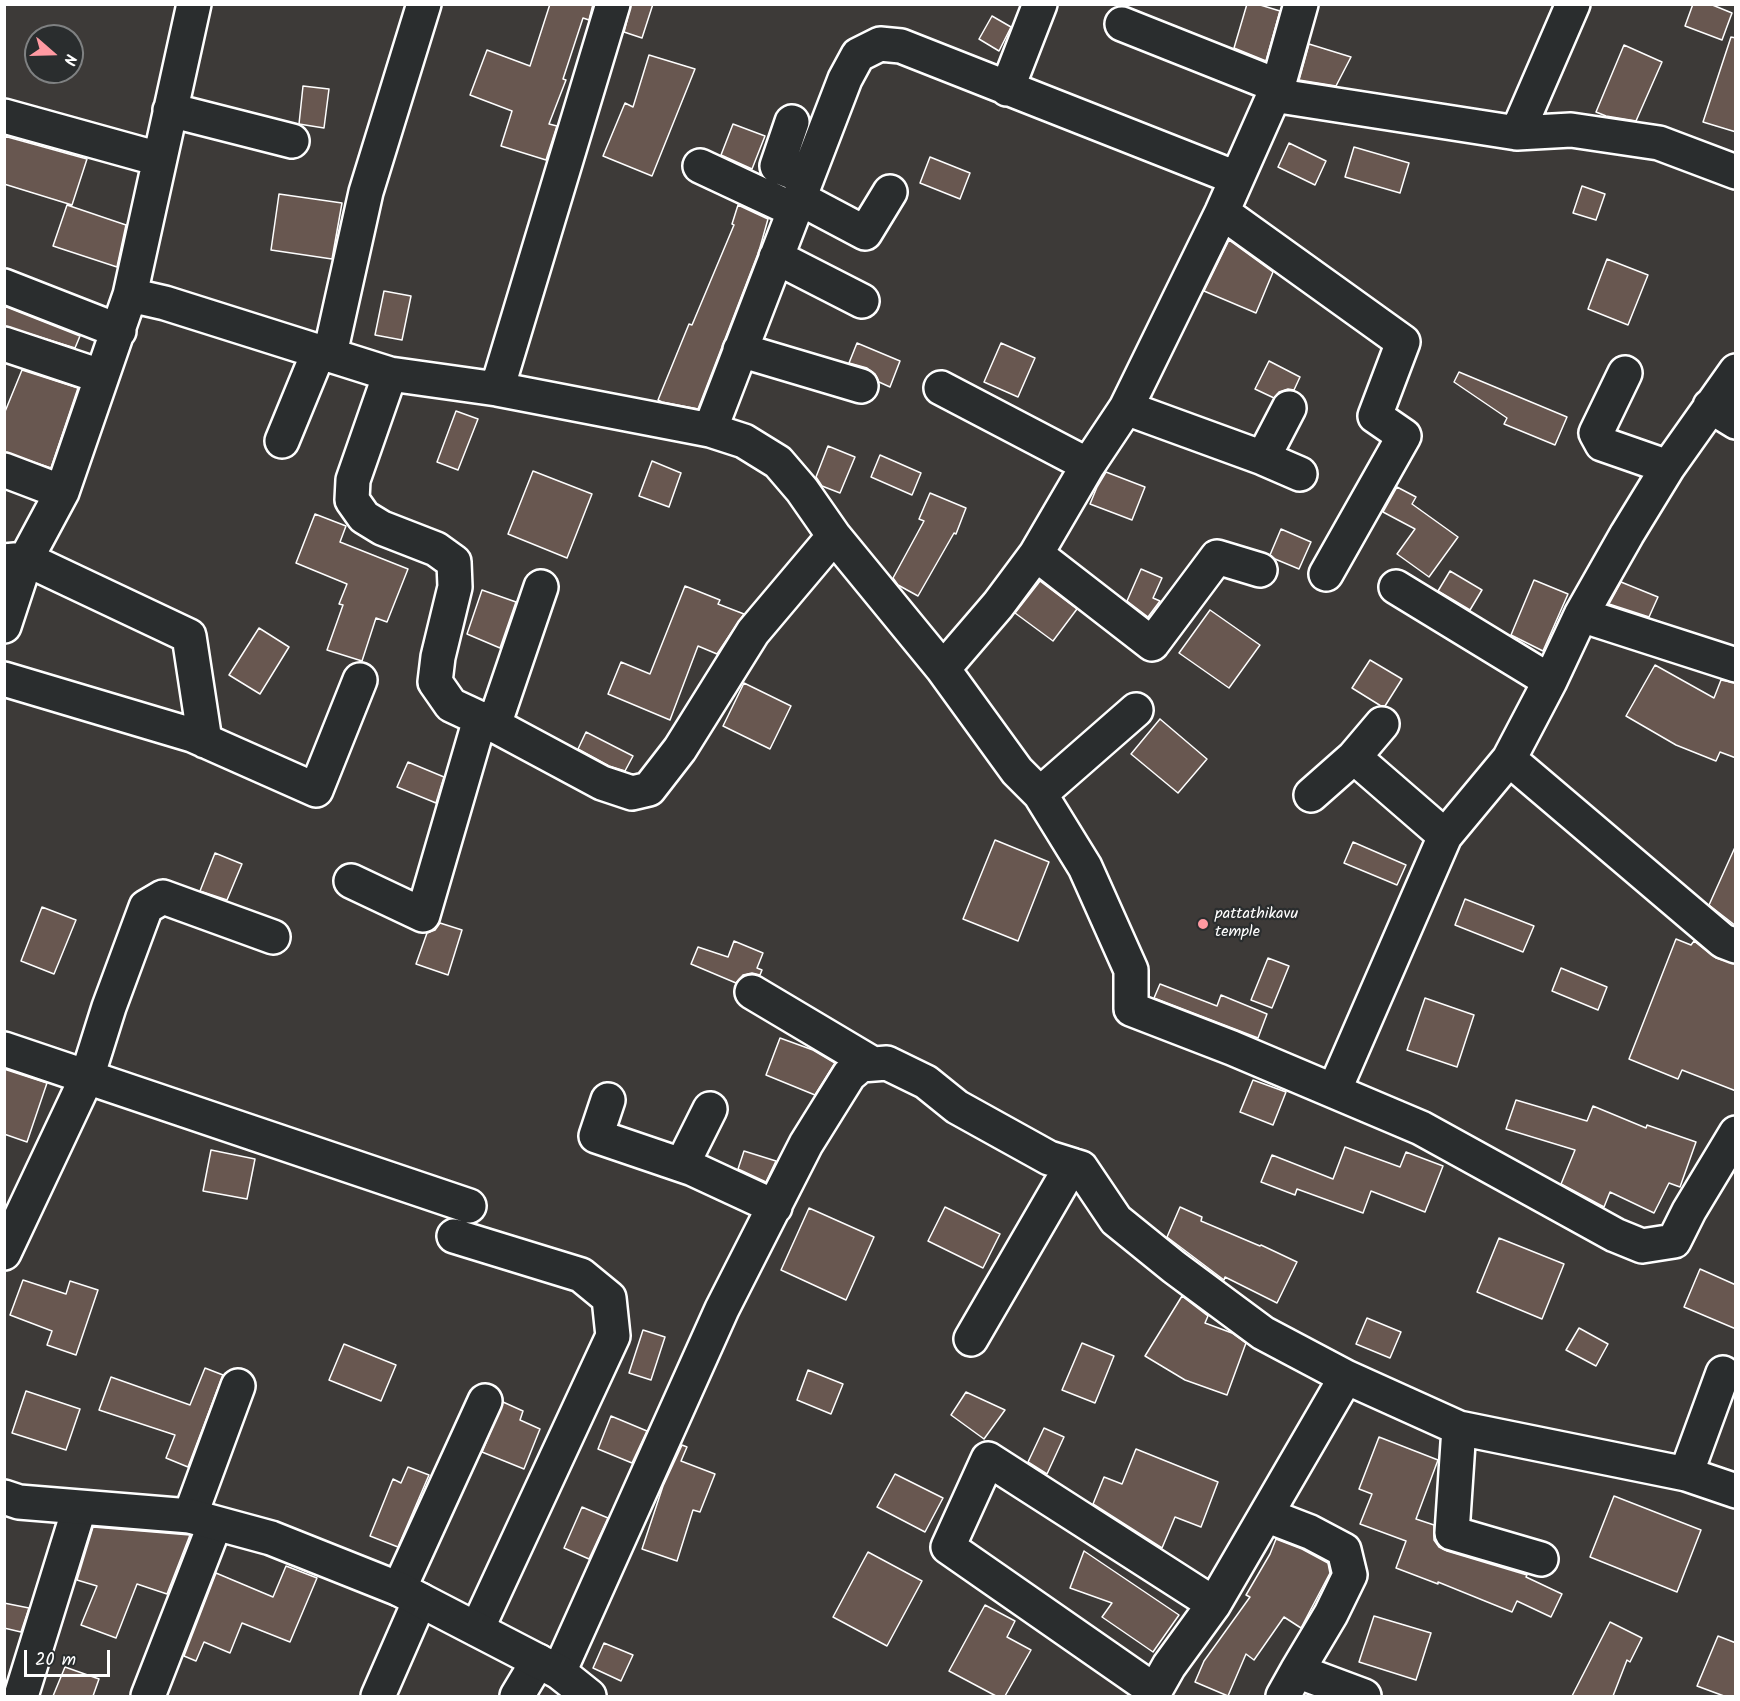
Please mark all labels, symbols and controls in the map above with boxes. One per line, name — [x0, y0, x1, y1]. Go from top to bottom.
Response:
north arrow — [24, 24, 84, 84]
text: N — [56, 51, 83, 69]
place label: pattathikavu temple — [1215, 905, 1298, 943]
marker: pattathikavu temple — [1196, 917, 1210, 931]
scale bar — [27, 1638, 112, 1676]
text: 20 m — [35, 1646, 76, 1675]

